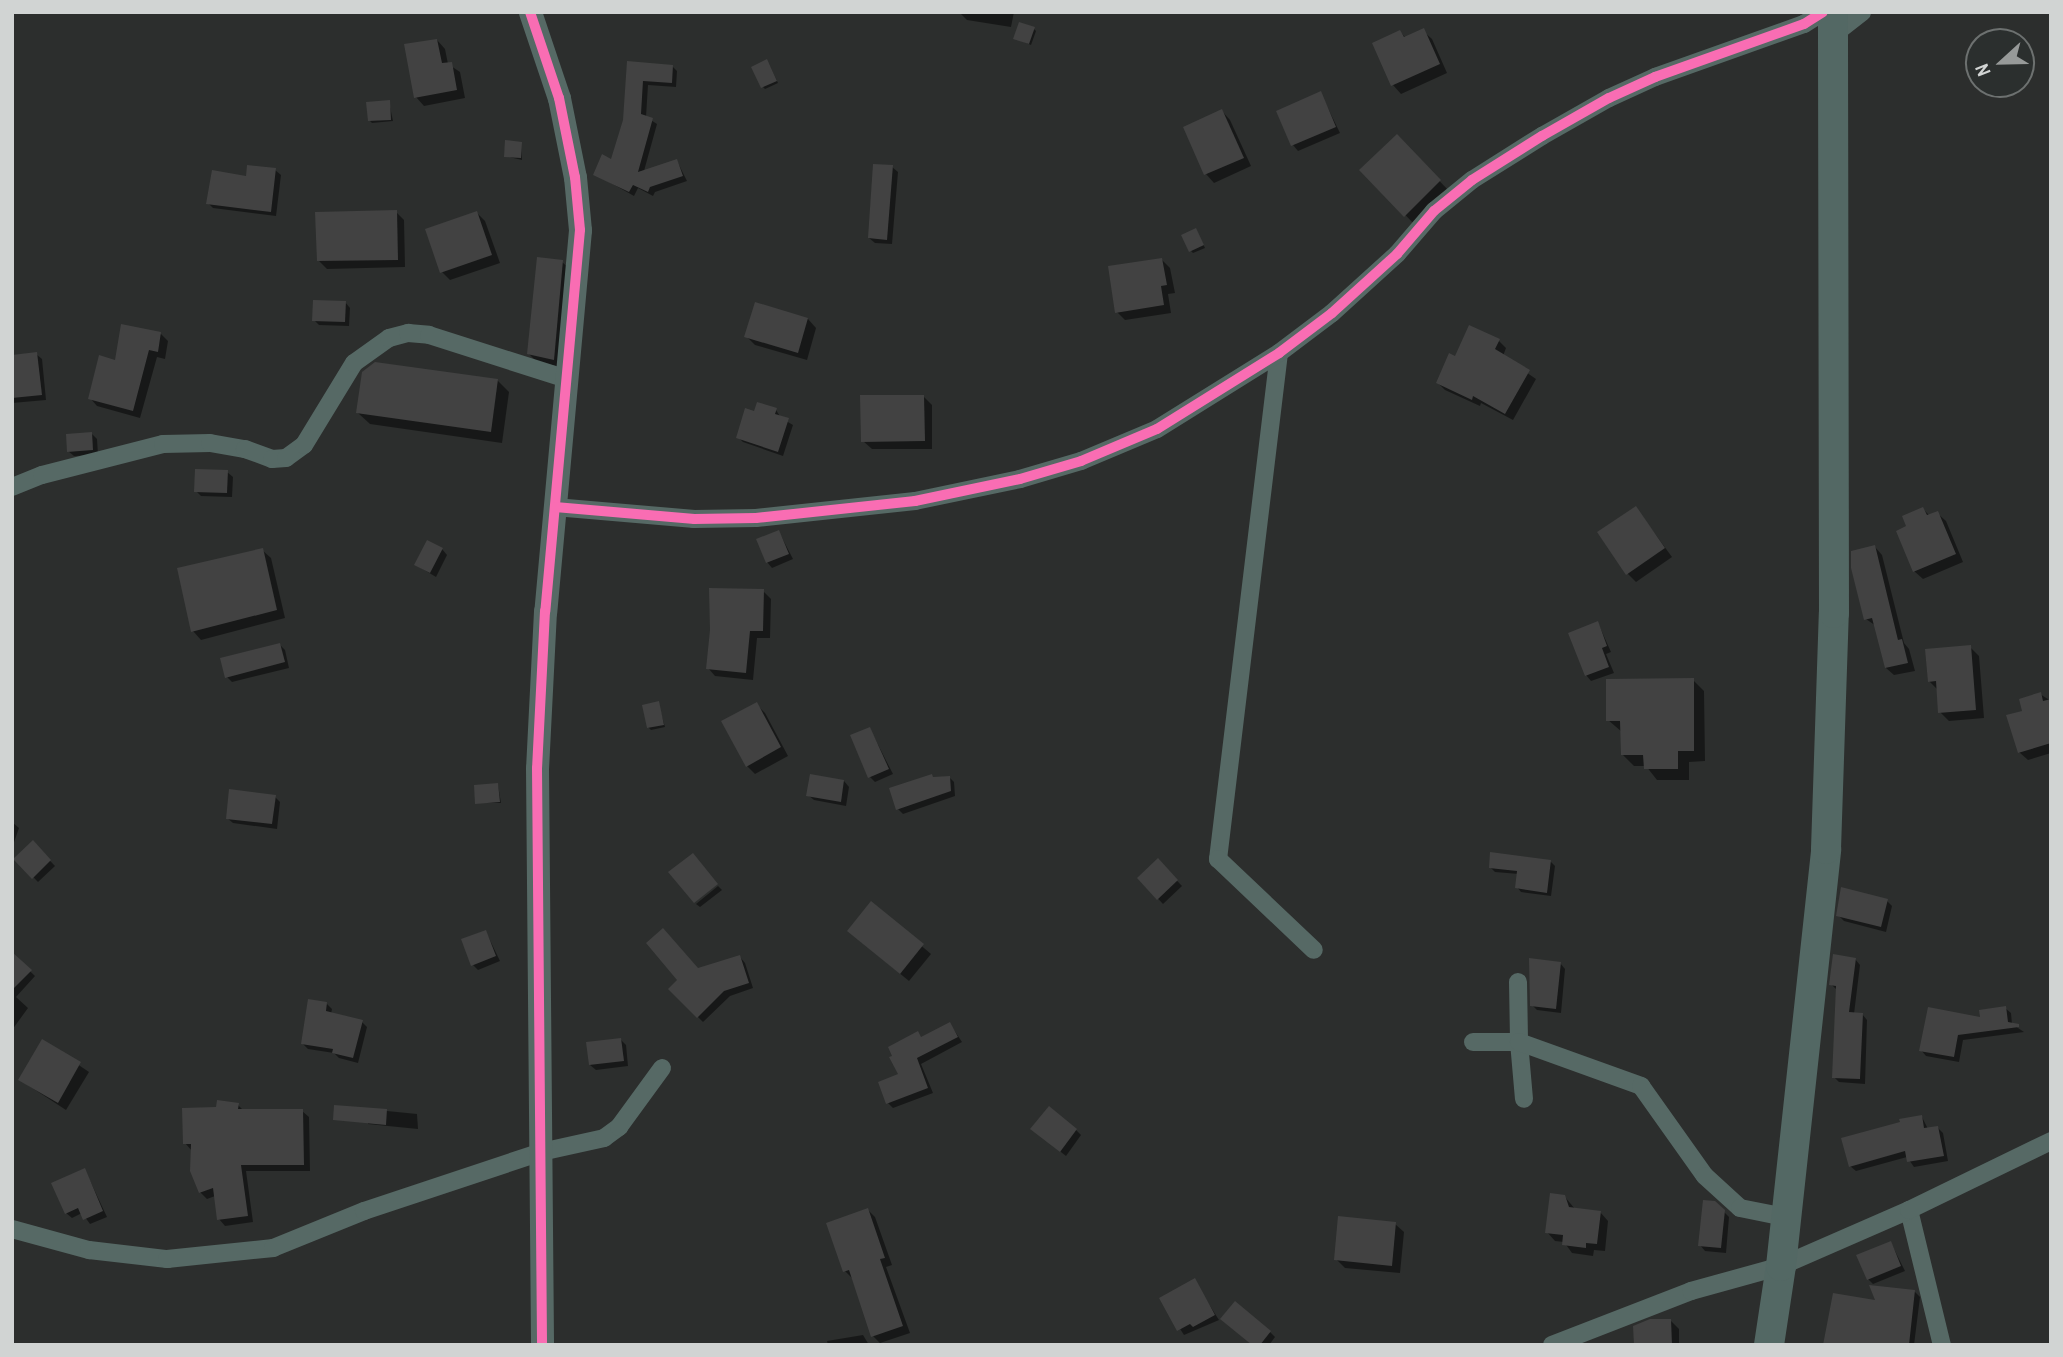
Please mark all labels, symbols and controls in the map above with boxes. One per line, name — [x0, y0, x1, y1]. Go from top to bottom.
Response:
north arrow — [1965, 28, 2035, 98]
text: N — [1968, 60, 1997, 80]

